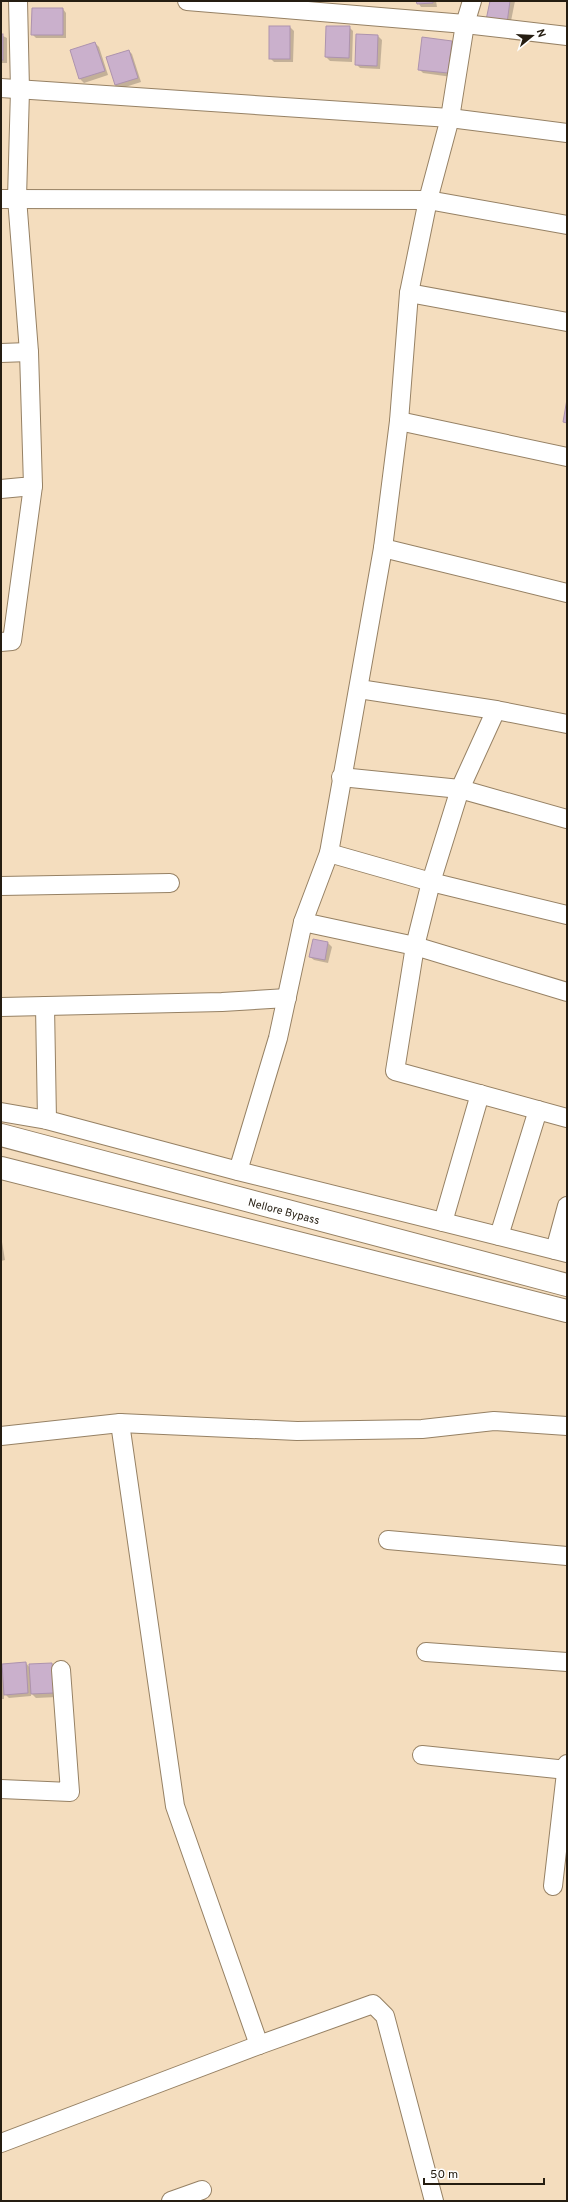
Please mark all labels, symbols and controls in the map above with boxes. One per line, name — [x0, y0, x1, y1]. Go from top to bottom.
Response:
north arrow — [512, 16, 552, 56]
text: N — [533, 27, 548, 39]
street label: Nellore Bypass — [246, 1196, 321, 1228]
scale bar — [424, 2160, 544, 2186]
text: 50 m — [430, 2167, 458, 2183]

